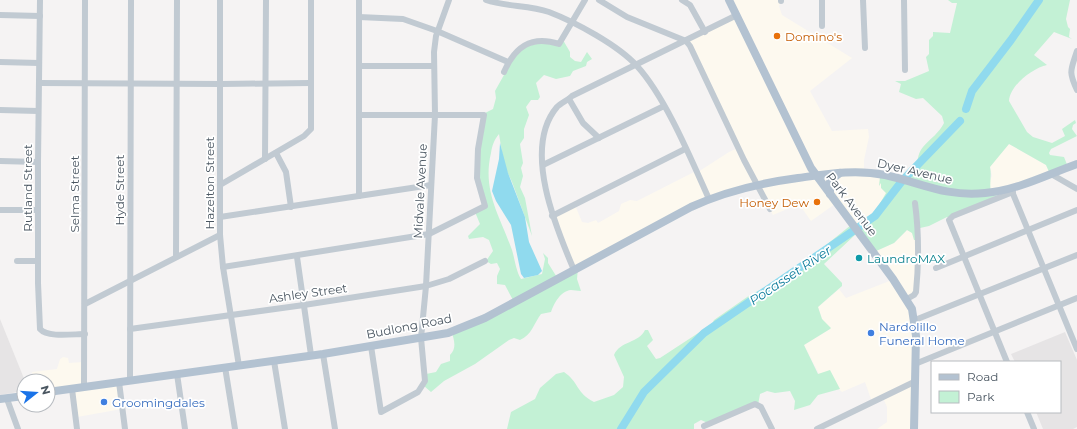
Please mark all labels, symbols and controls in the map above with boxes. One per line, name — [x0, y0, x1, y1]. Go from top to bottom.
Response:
place label: Domino's — [785, 29, 842, 44]
marker: Domino's — [772, 31, 782, 41]
street label: Hazelton Street — [202, 136, 217, 229]
street label: Midvale Avenue — [410, 143, 430, 239]
street label: Rutland Street — [20, 144, 35, 232]
street label: Hyde Street — [112, 154, 127, 225]
street label: Selma Street — [67, 155, 82, 233]
street label: Dyer Avenue — [876, 155, 954, 187]
street label: Park Avenue — [823, 169, 881, 239]
place label: Honey Dew — [739, 195, 809, 210]
marker: Honey Dew — [812, 197, 822, 207]
water label: Pocasset River — [746, 241, 835, 308]
place label: LaundroMAX — [867, 251, 945, 266]
marker: LaundroMAX — [854, 253, 864, 263]
street label: Ashley Street — [268, 280, 348, 306]
street label: Budlong Road — [365, 310, 453, 342]
place label: Nardolillo Funeral Home — [879, 319, 965, 348]
marker: Nardolillo Funeral Home — [866, 328, 876, 338]
legend — [931, 361, 1061, 413]
text: Road — [967, 369, 998, 384]
north arrow — [16, 373, 56, 413]
text: N — [38, 384, 54, 396]
text: Park — [967, 389, 995, 404]
place label: Groomingdales — [112, 395, 205, 410]
marker: Groomingdales — [99, 397, 109, 407]

